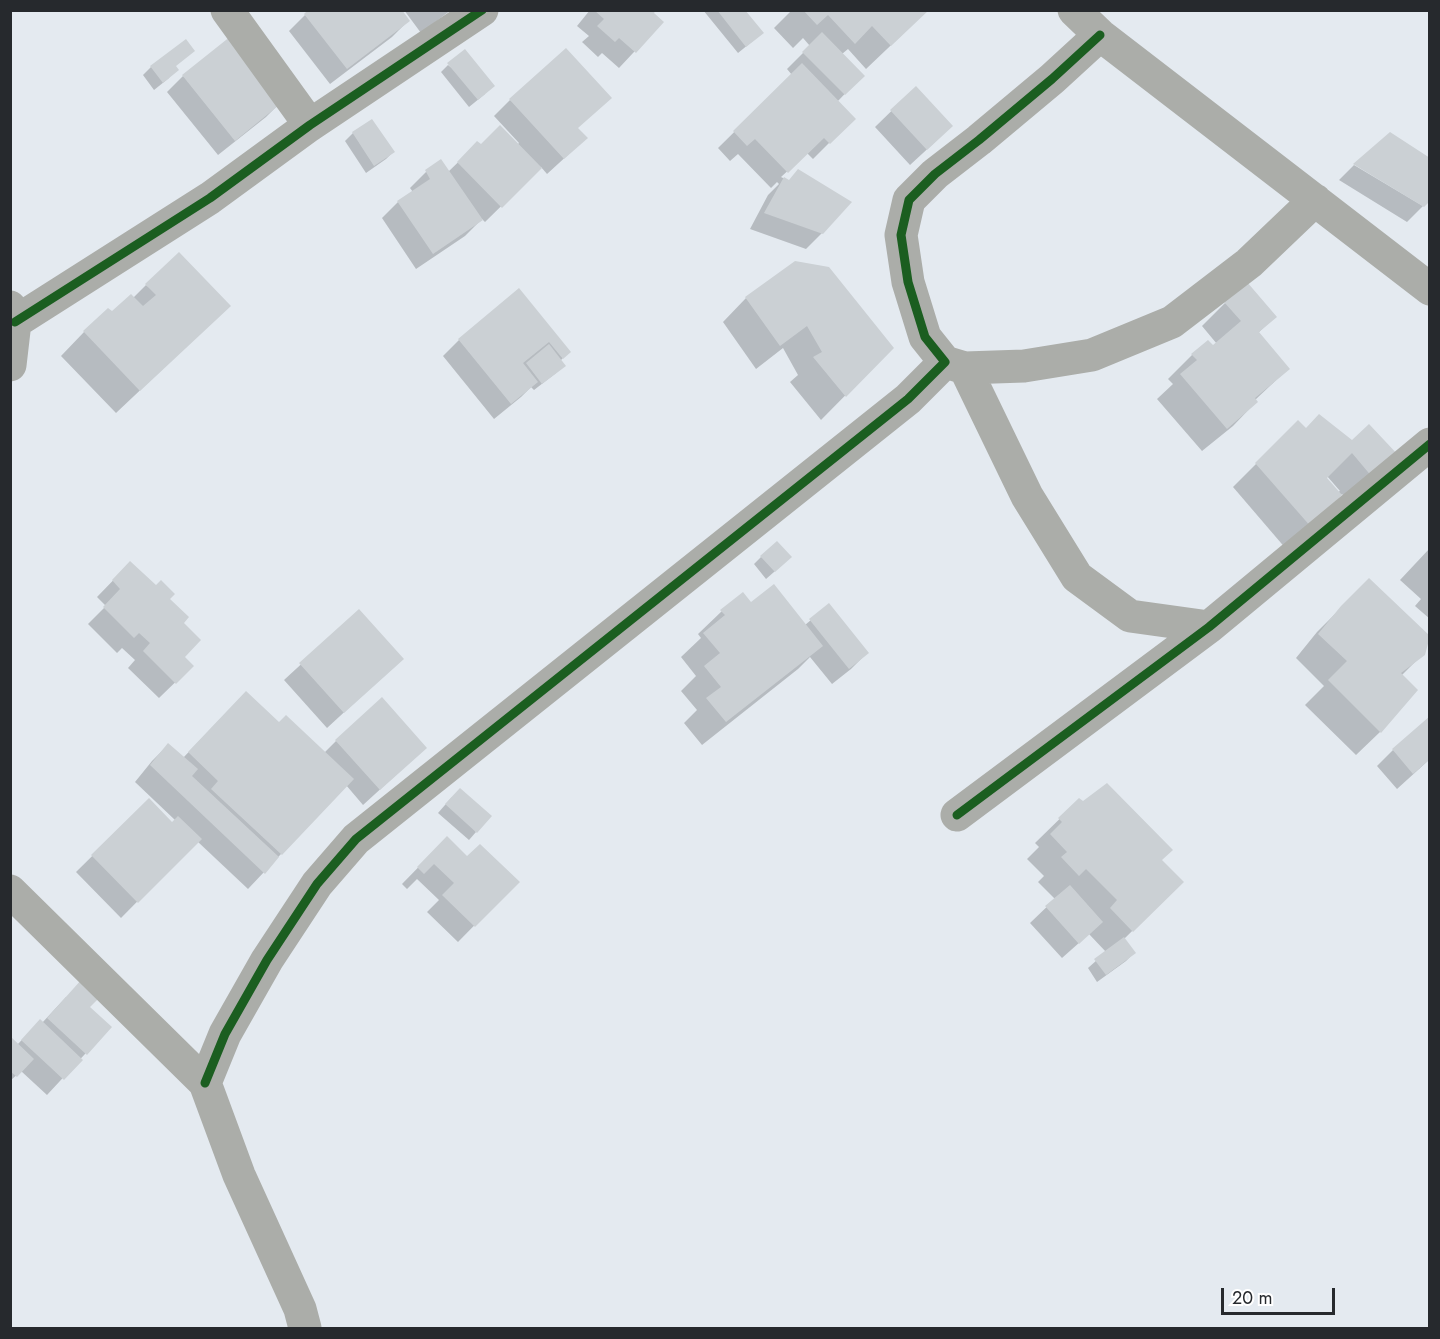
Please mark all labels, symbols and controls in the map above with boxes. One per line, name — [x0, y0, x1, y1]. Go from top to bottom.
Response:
scale bar — [1224, 1276, 1338, 1314]
text: 20 m — [1232, 1285, 1272, 1311]

